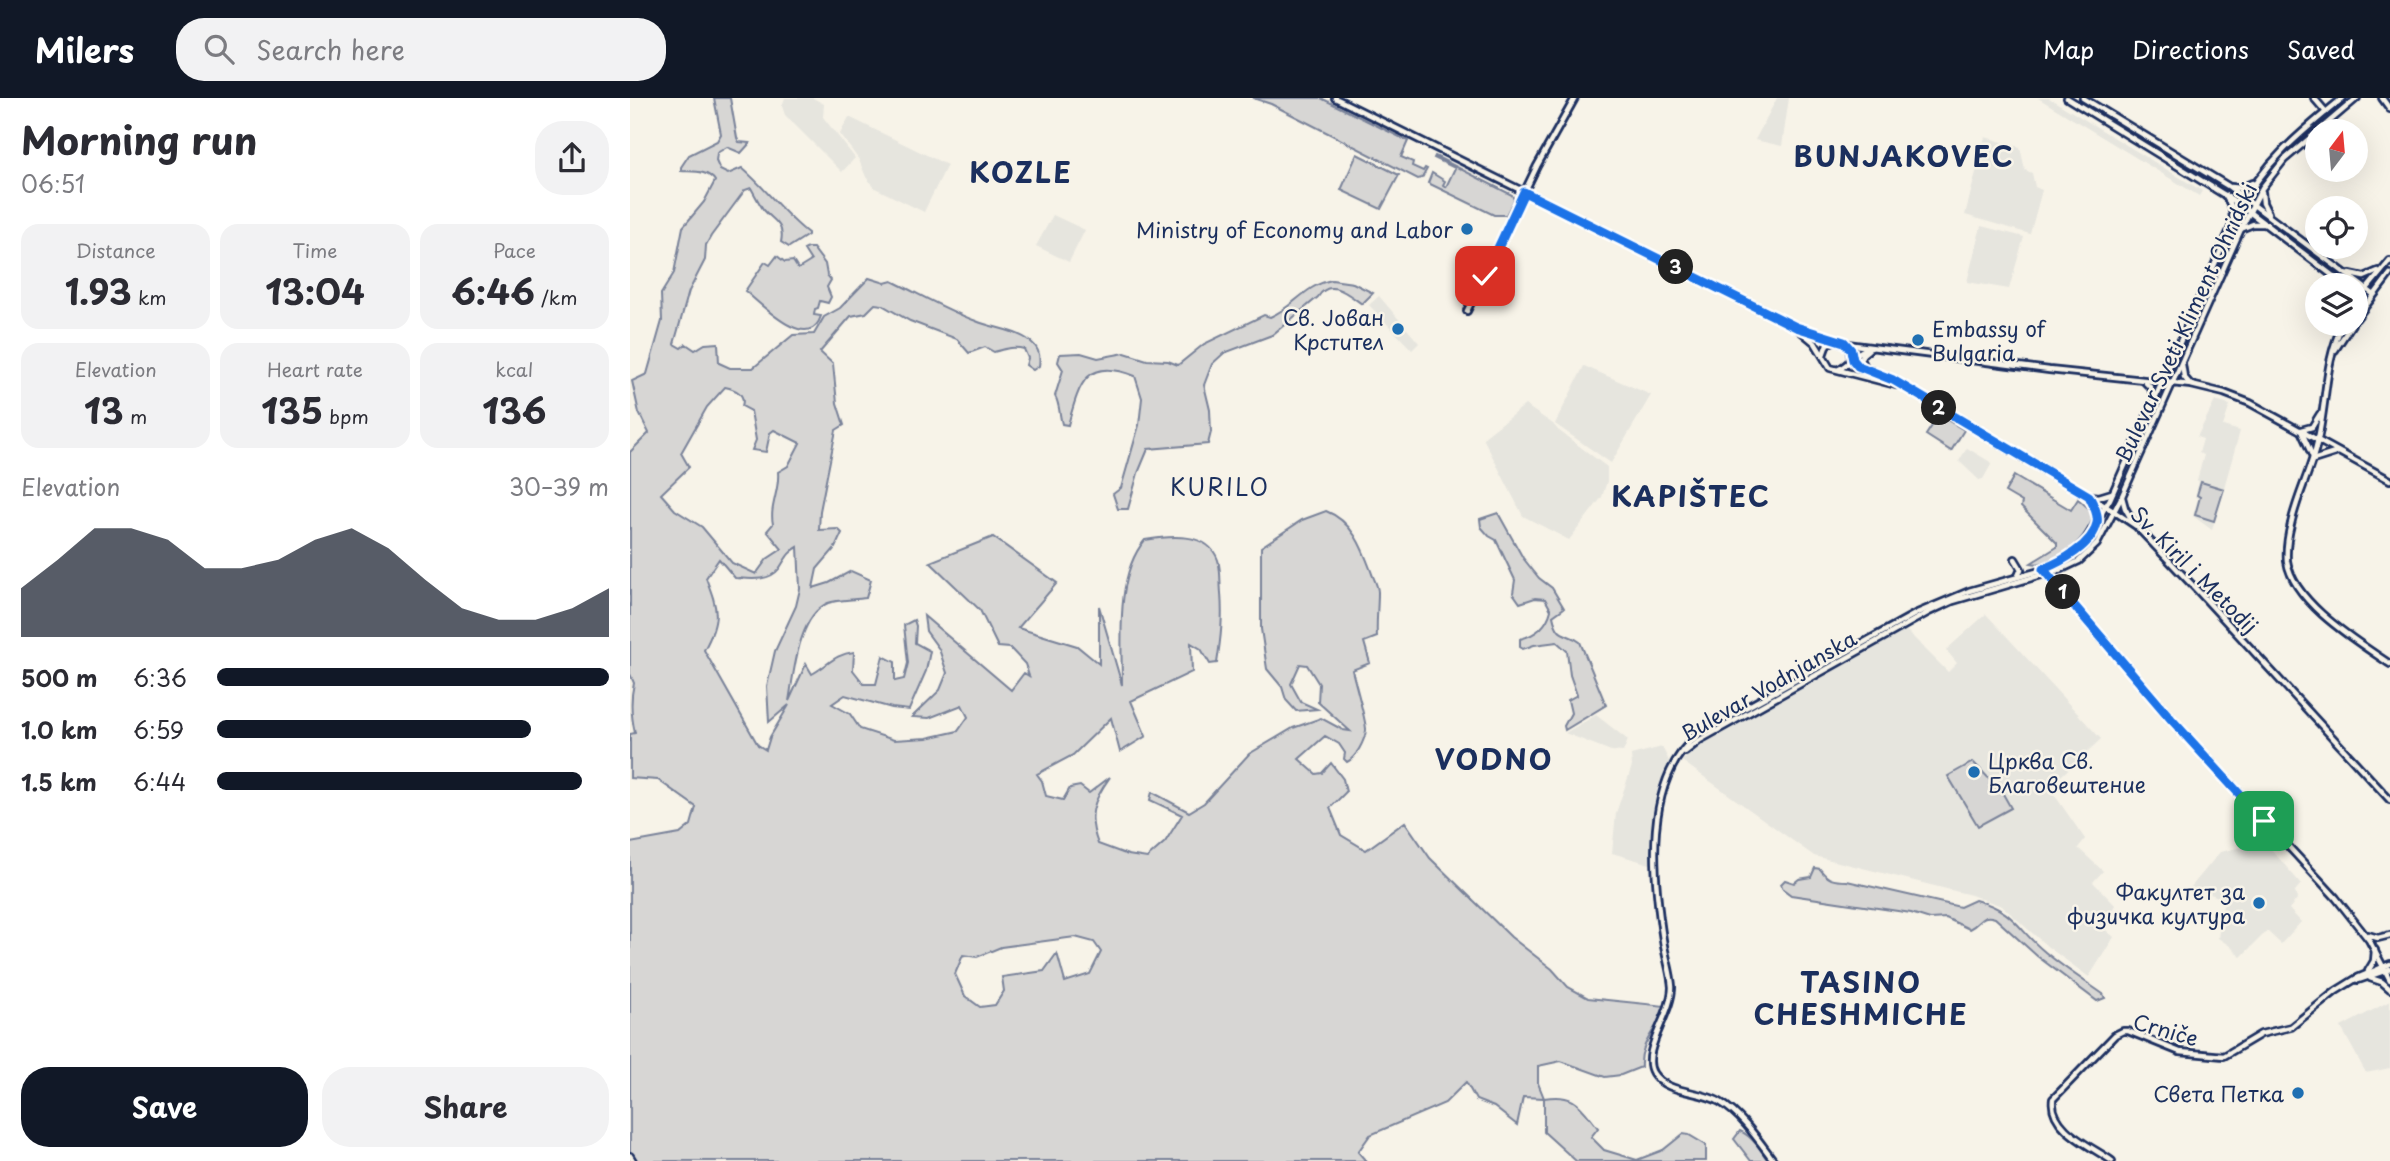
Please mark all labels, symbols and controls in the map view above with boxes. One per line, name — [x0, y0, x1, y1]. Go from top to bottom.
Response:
search box — [176, 18, 666, 81]
text: Milers — [35, 24, 134, 74]
icon: search — [200, 30, 238, 68]
text: Search here — [256, 30, 405, 69]
text: Map — [2043, 31, 2094, 67]
text: Directions — [2132, 31, 2249, 67]
text: Saved — [2287, 31, 2355, 67]
text: Morning run — [21, 111, 257, 168]
north arrow — [2305, 119, 2368, 182]
map controls — [2305, 119, 2368, 336]
button: share — [535, 121, 609, 195]
district label: BUNJAKOVEC — [1793, 134, 2015, 177]
district label: KOZLE — [969, 150, 1073, 193]
text: 06:51 — [21, 166, 85, 201]
street label: Bulevar Sveti Kliment Ohridski — [2106, 177, 2264, 467]
button: locate — [2305, 196, 2368, 259]
place label: Ministry of Economy and Labor — [1136, 213, 1453, 245]
marker: Ministry of Economy and Labor — [1459, 221, 1475, 237]
text: Distance — [76, 236, 156, 264]
text: Time — [293, 236, 337, 264]
text: Pace — [493, 236, 536, 264]
pin — [1455, 246, 1515, 306]
pin: 3 — [1658, 250, 1694, 284]
text: 3 — [1669, 252, 1682, 280]
icon: check — [1466, 257, 1504, 295]
text: 1.93 — [65, 264, 132, 317]
text: 13:04 — [265, 264, 365, 317]
text: 6:46 — [451, 264, 535, 317]
button: layers — [2305, 273, 2368, 336]
text: km — [132, 283, 166, 311]
text: /km — [535, 283, 577, 311]
place label: Св. Јован Крстител — [1283, 301, 1384, 357]
place label: Embassy of Bulgaria — [1932, 312, 2047, 368]
marker: Св. Јован Крстител — [1390, 321, 1406, 337]
marker: Embassy of Bulgaria — [1910, 332, 1926, 348]
text: Elevation — [75, 355, 157, 383]
text: Heart rate — [267, 355, 363, 383]
text: kcal — [495, 355, 533, 383]
text: 13 — [84, 383, 124, 436]
text: 135 — [261, 383, 323, 436]
text: 136 — [482, 383, 546, 436]
pin: 2 — [1922, 390, 1956, 426]
text: 2 — [1932, 393, 1945, 421]
text: m — [124, 402, 147, 430]
text: bpm — [323, 402, 369, 430]
text: Elevation — [21, 469, 120, 504]
text: 30–39 m — [509, 469, 609, 504]
district label: KURILO — [1170, 469, 1270, 504]
district label: KAPIŠTEC — [1611, 474, 1771, 517]
street label: Sv. Kiril i Metodij — [2124, 498, 2266, 640]
pin: 1 — [2046, 574, 2080, 610]
text: 1 — [2058, 577, 2067, 605]
street label: Bulevar Vodnjanska — [1674, 621, 1862, 749]
text: 500 m — [21, 660, 98, 695]
text: 6:36 — [133, 660, 187, 695]
text: 1.0 km — [21, 712, 98, 747]
text: 6:59 — [133, 712, 184, 747]
district label: VODNO — [1435, 737, 1553, 780]
place label: Црква Св. Благовештение — [1988, 744, 2146, 800]
text: 1.5 km — [21, 764, 97, 799]
text: 6:44 — [133, 764, 186, 799]
marker: Црква Св. Благовештение — [1966, 764, 1982, 780]
pin — [2234, 791, 2294, 851]
icon: arrive — [2245, 802, 2283, 840]
place label: Факултет за физичка култура — [2067, 875, 2245, 931]
marker: Факултет за физичка култура — [2251, 895, 2267, 911]
district label: TASINO CHESHMICHE — [1753, 960, 1969, 1035]
street label: Crniče — [2130, 1004, 2202, 1054]
button: Save — [21, 1067, 308, 1147]
button: Share — [322, 1067, 609, 1147]
place label: Света Петка — [2153, 1077, 2285, 1109]
marker: Света Петка — [2290, 1085, 2306, 1101]

